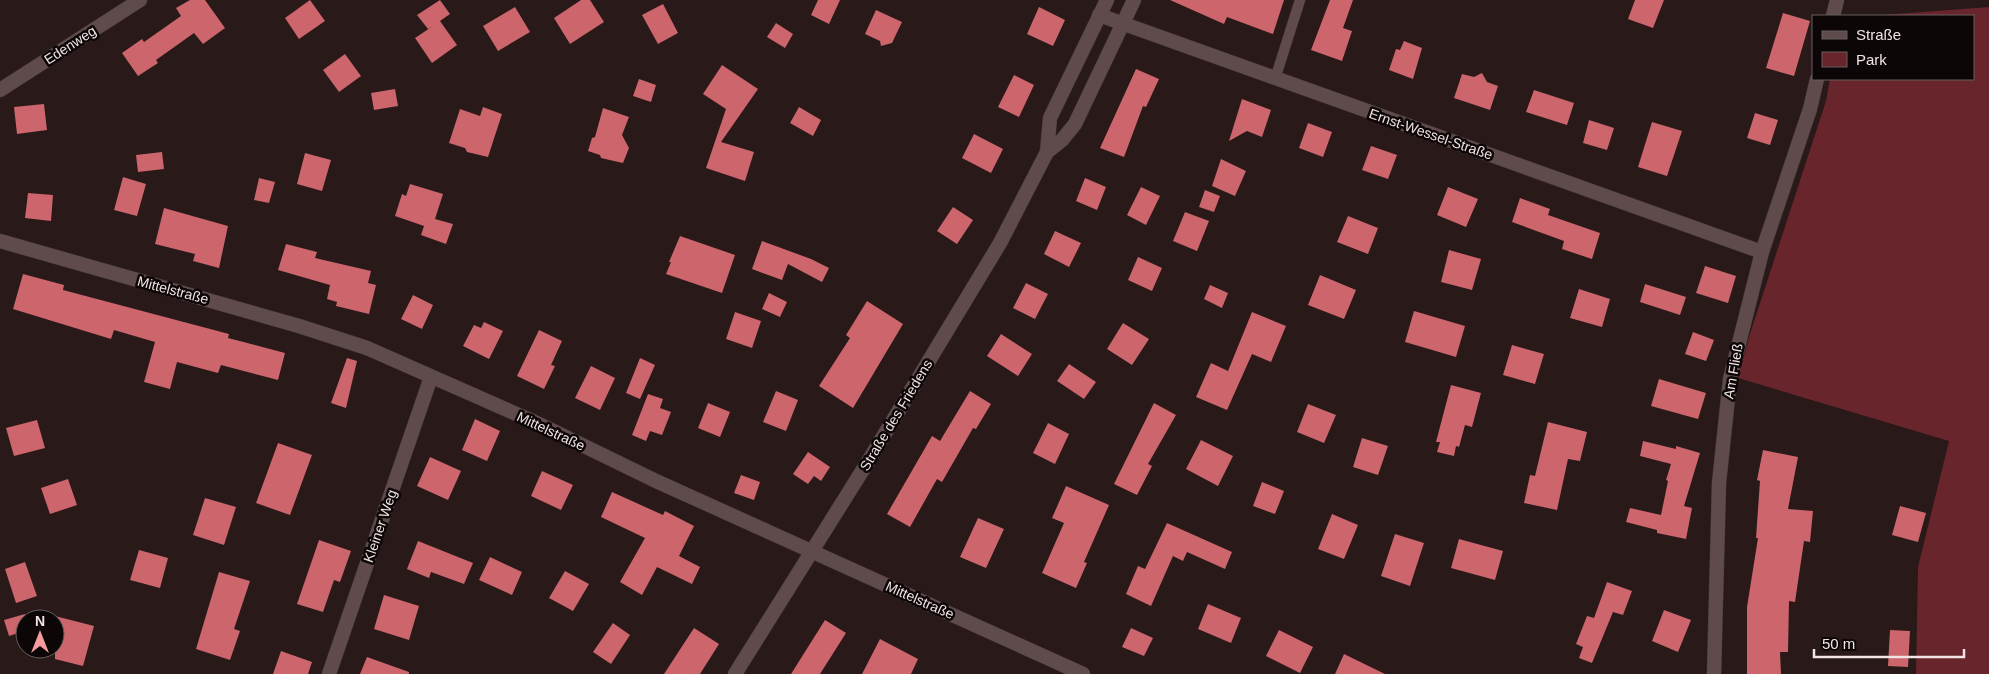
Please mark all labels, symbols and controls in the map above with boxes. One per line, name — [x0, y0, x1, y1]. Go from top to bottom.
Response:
legend — [1812, 15, 1974, 80]
street label: Edenweg — [41, 22, 99, 68]
text: Straße — [1856, 26, 1901, 43]
text: Park — [1856, 51, 1887, 68]
street label: Ernst-Wessel-Straße — [1367, 105, 1495, 163]
street label: Mittelstraße — [136, 273, 211, 307]
street label: Am Fließ — [1720, 342, 1746, 400]
street label: Straße des Friedens — [856, 357, 936, 473]
street label: Mittelstraße — [514, 408, 588, 454]
street label: Kleiner Weg — [360, 487, 400, 565]
street label: Mittelstraße — [883, 578, 957, 622]
north arrow — [15, 609, 65, 659]
text: N — [35, 613, 45, 629]
scale bar — [1814, 626, 1964, 658]
text: 50 m — [1822, 635, 1855, 652]

